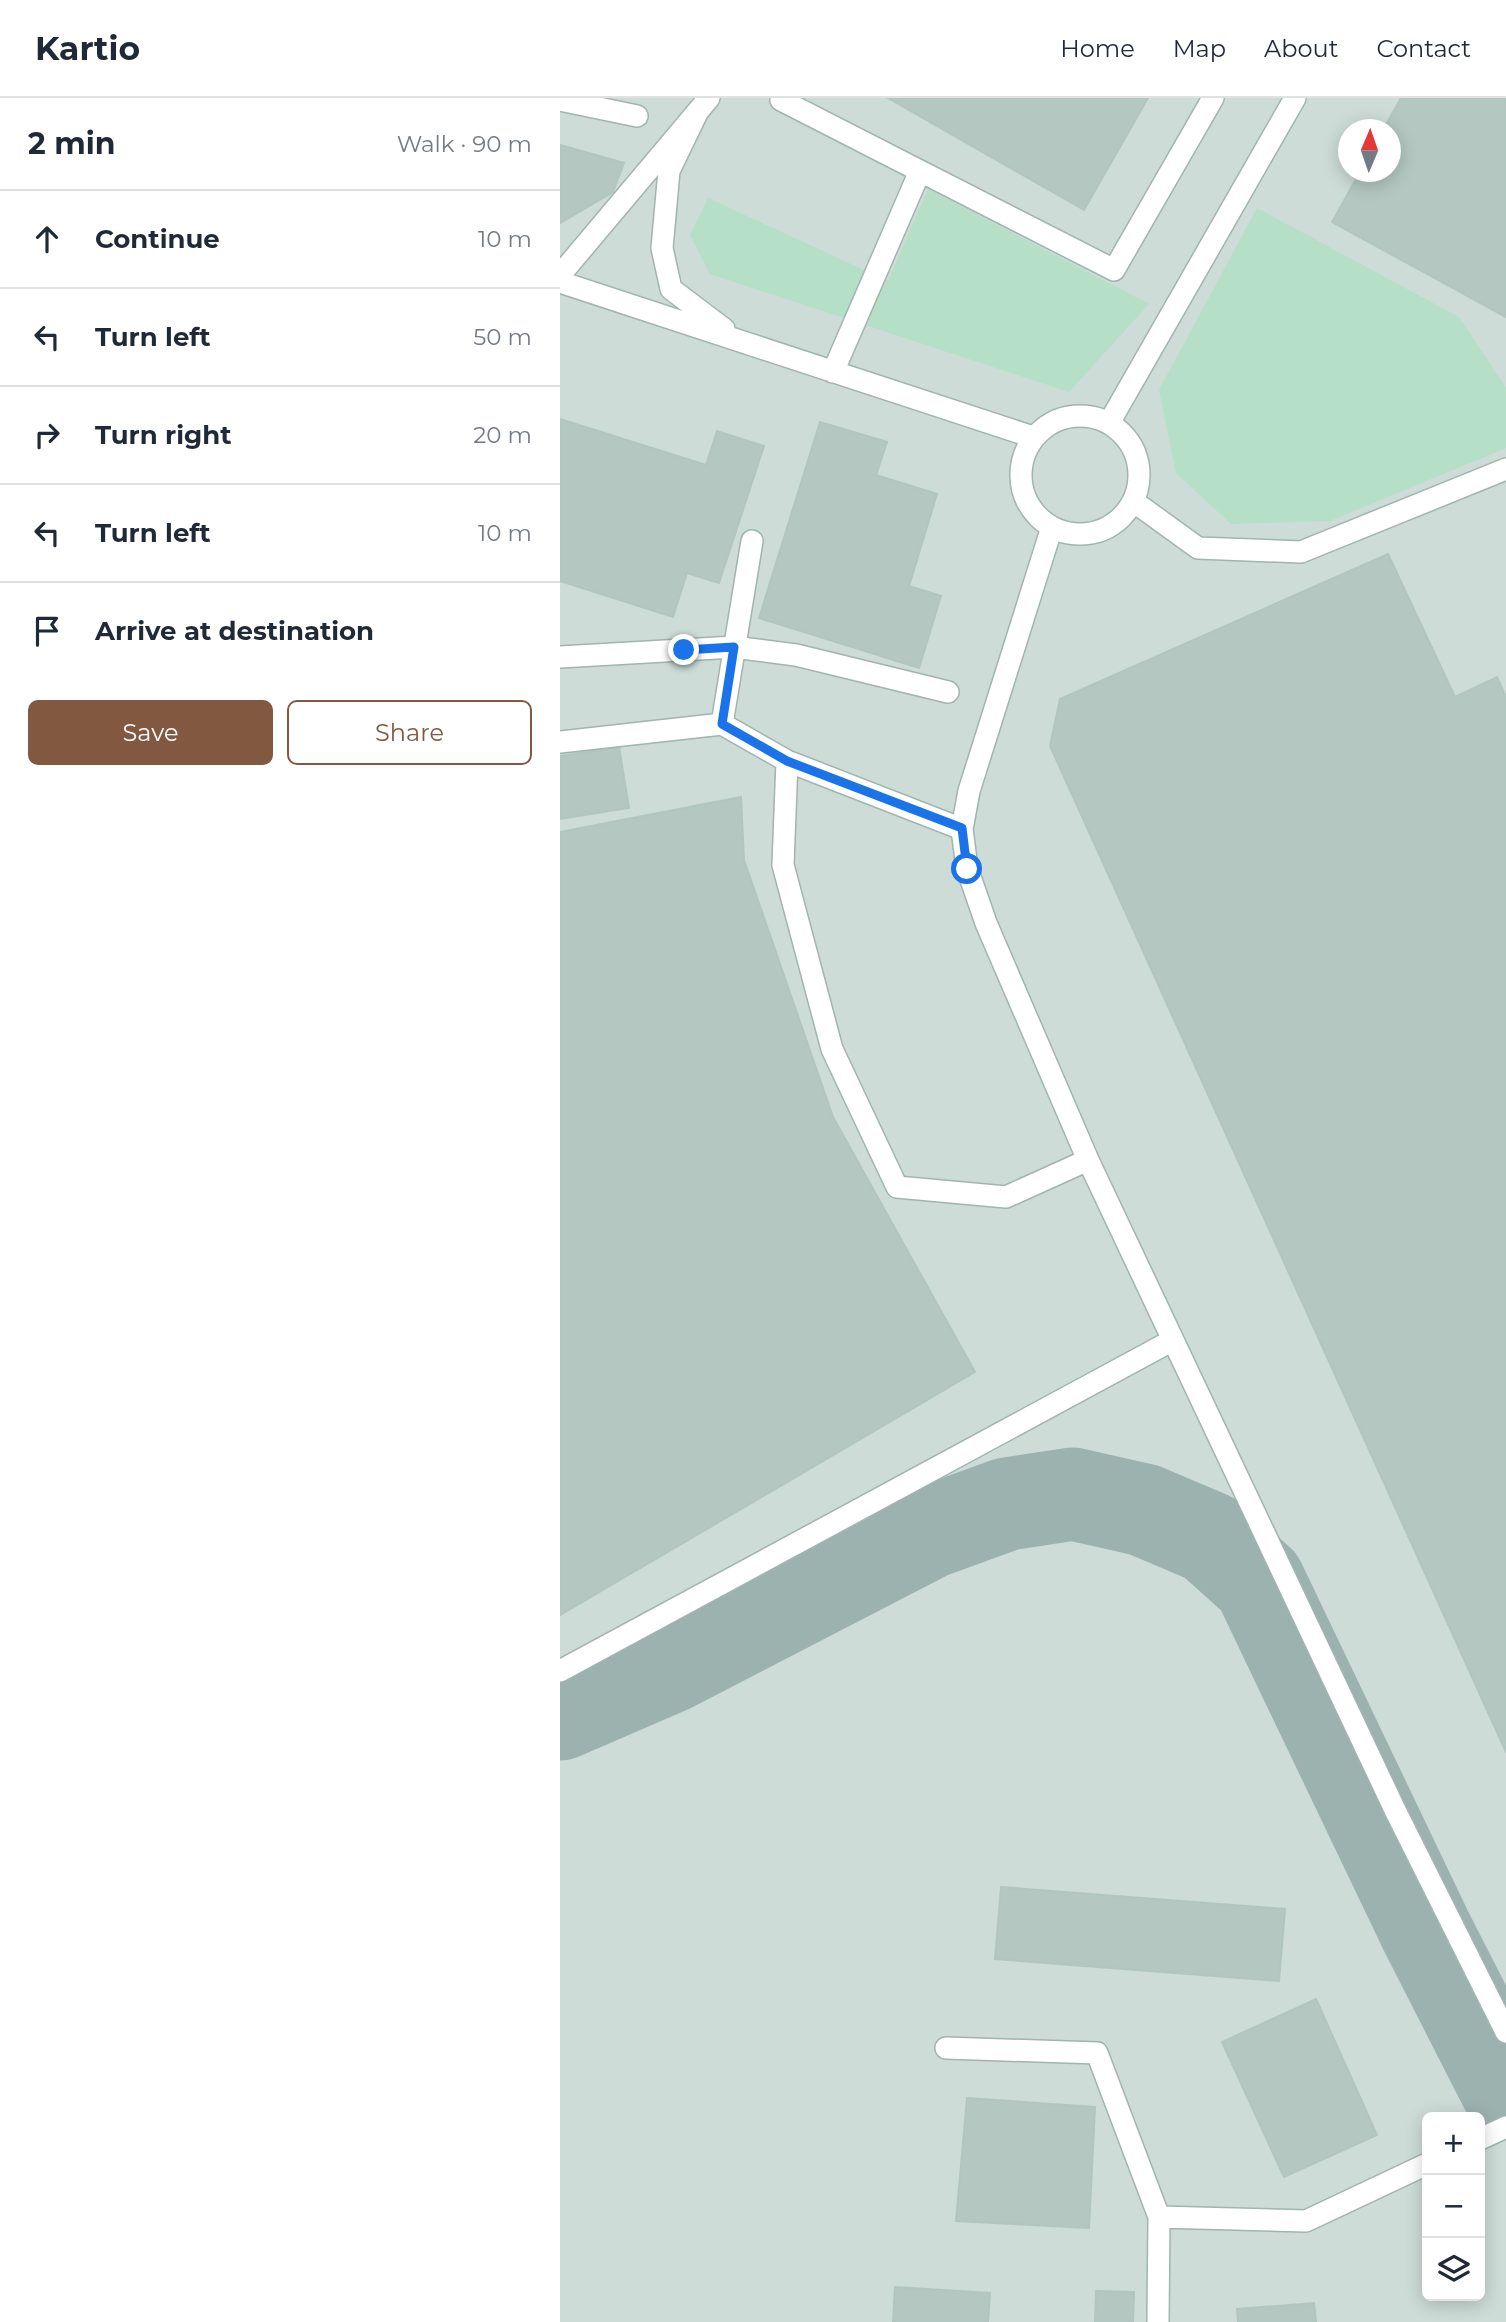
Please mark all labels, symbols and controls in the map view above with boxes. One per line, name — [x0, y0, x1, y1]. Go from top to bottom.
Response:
text: Kartio — [35, 28, 140, 68]
text: Home — [1060, 34, 1135, 63]
text: Map — [1173, 34, 1226, 63]
text: About — [1264, 34, 1338, 63]
text: Contact — [1376, 34, 1471, 63]
north arrow — [1338, 119, 1401, 182]
text: 2 min — [28, 125, 115, 162]
text: Walk · 90 m — [397, 130, 532, 158]
icon: ahead — [28, 220, 66, 258]
text: Continue — [95, 223, 220, 255]
text: 10 m — [478, 225, 532, 253]
icon: left — [28, 318, 66, 356]
text: Turn left — [95, 321, 211, 353]
text: 50 m — [473, 323, 532, 351]
icon: right — [28, 416, 66, 454]
text: Turn right — [95, 419, 231, 451]
text: 20 m — [473, 421, 532, 449]
icon: left — [28, 514, 66, 552]
text: Turn left — [95, 517, 211, 549]
text: 10 m — [478, 519, 532, 547]
icon: arrive — [28, 612, 66, 650]
text: Arrive at destination — [95, 615, 374, 647]
route end — [668, 634, 699, 665]
button: Save — [28, 700, 273, 765]
button: Share — [287, 700, 532, 765]
route start — [951, 853, 982, 884]
map controls — [1422, 2112, 1485, 2301]
button: + — [1422, 2112, 1485, 2175]
button: − — [1422, 2175, 1485, 2238]
button: layers — [1422, 2238, 1485, 2301]

